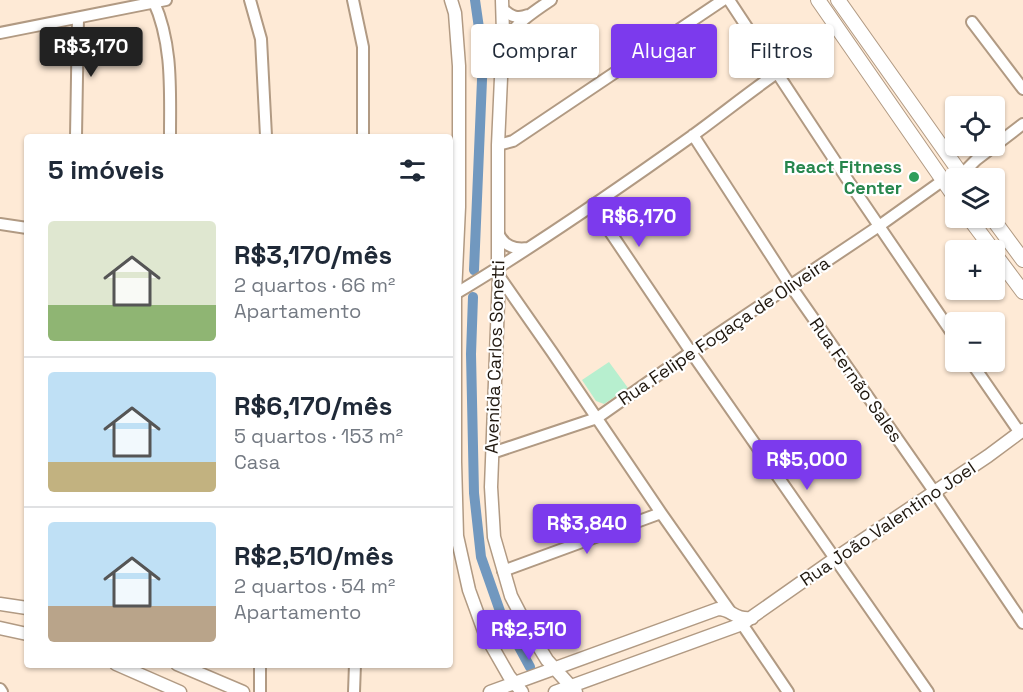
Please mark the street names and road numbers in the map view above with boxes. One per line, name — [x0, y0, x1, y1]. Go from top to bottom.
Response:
street label: Rua Felipe Fogaça de Oliveira — [613, 251, 834, 410]
street label: Avenida Carlos Sonetti — [480, 260, 509, 454]
street label: Rua Fernão Sales — [805, 313, 908, 447]
street label: Rua João Valentino Joel — [796, 456, 980, 591]

